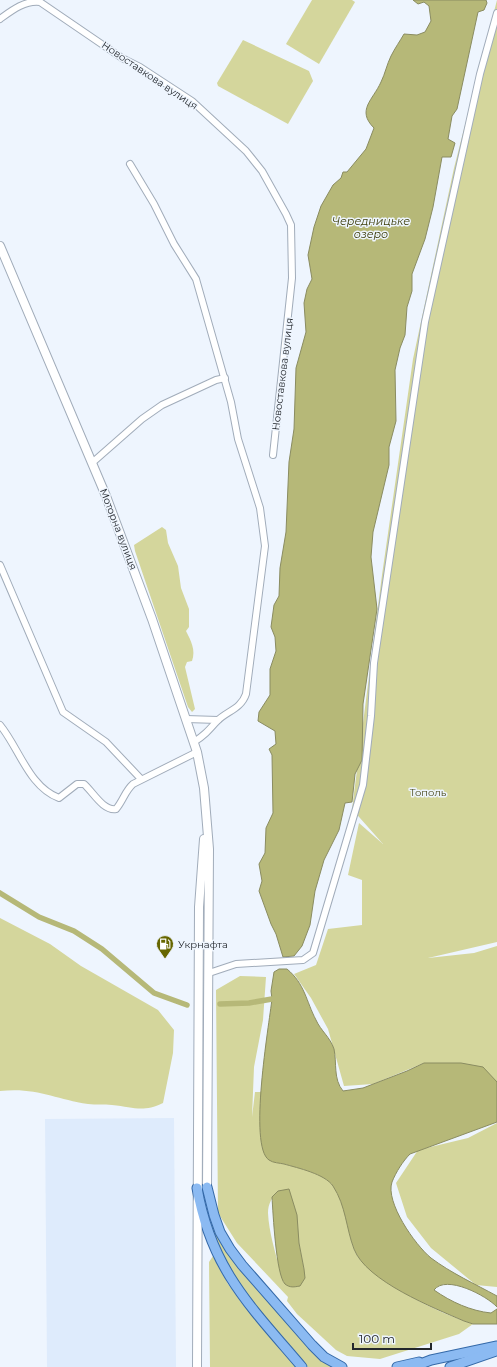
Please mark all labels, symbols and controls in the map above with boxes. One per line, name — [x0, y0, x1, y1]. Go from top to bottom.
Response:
street label: Новоставкова вулиця — [99, 38, 200, 112]
water label: Чередницьке озеро — [332, 214, 410, 241]
street label: Новоставкова вулиця — [269, 317, 296, 431]
street label: Моторна вулиця — [97, 487, 140, 572]
park label: Тополь — [410, 786, 447, 799]
fuel station icon: Укрнафта — [155, 934, 175, 959]
place label: Укрнафта — [178, 938, 228, 951]
scale bar — [353, 1325, 431, 1351]
text: 100 m — [359, 1331, 395, 1346]

